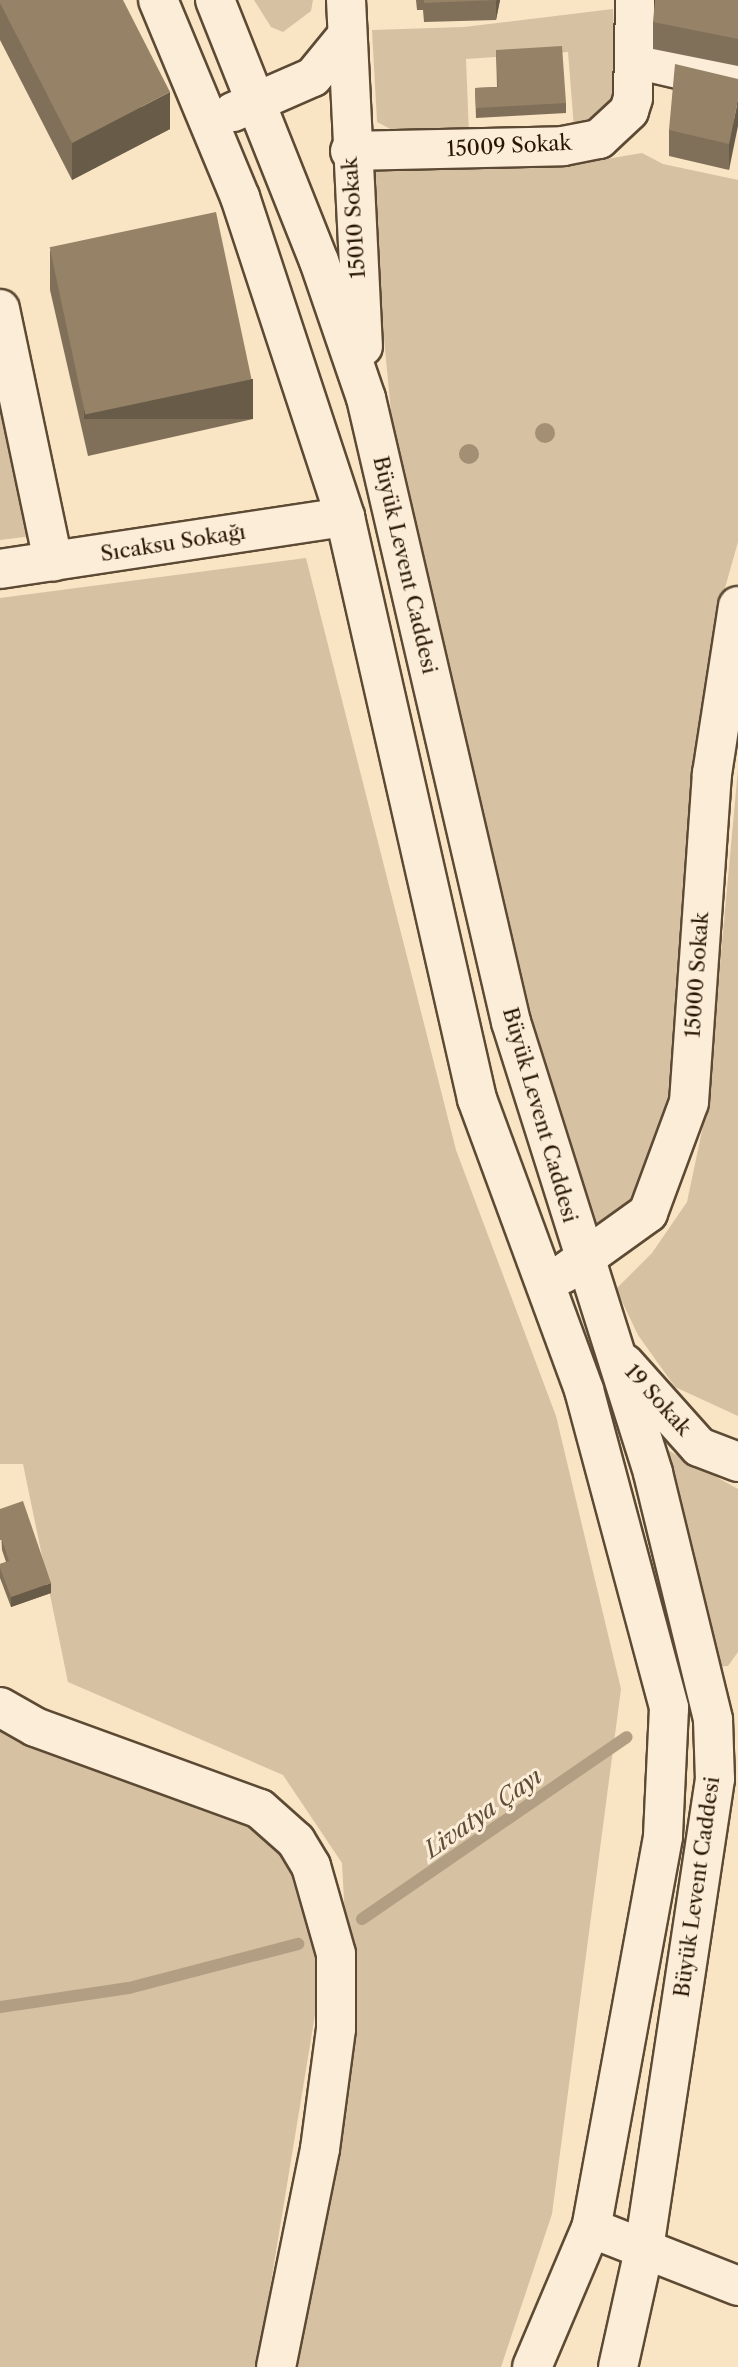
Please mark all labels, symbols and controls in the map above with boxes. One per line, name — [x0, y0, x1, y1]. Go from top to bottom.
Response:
street label: 15009 Sokak — [446, 130, 572, 162]
street label: 15010 Sokak — [337, 156, 371, 280]
street label: Büyük Levent Caddesi — [368, 453, 442, 677]
street label: Sıcaksu Sokağı — [99, 519, 247, 567]
street label: 15000 Sokak — [680, 911, 714, 1039]
street label: Büyük Levent Caddesi — [497, 1004, 583, 1226]
street label: 19 Sokak — [619, 1359, 697, 1441]
water label: Livatya Çayı — [419, 1762, 547, 1864]
street label: Büyük Levent Caddesi — [669, 1775, 725, 1999]

